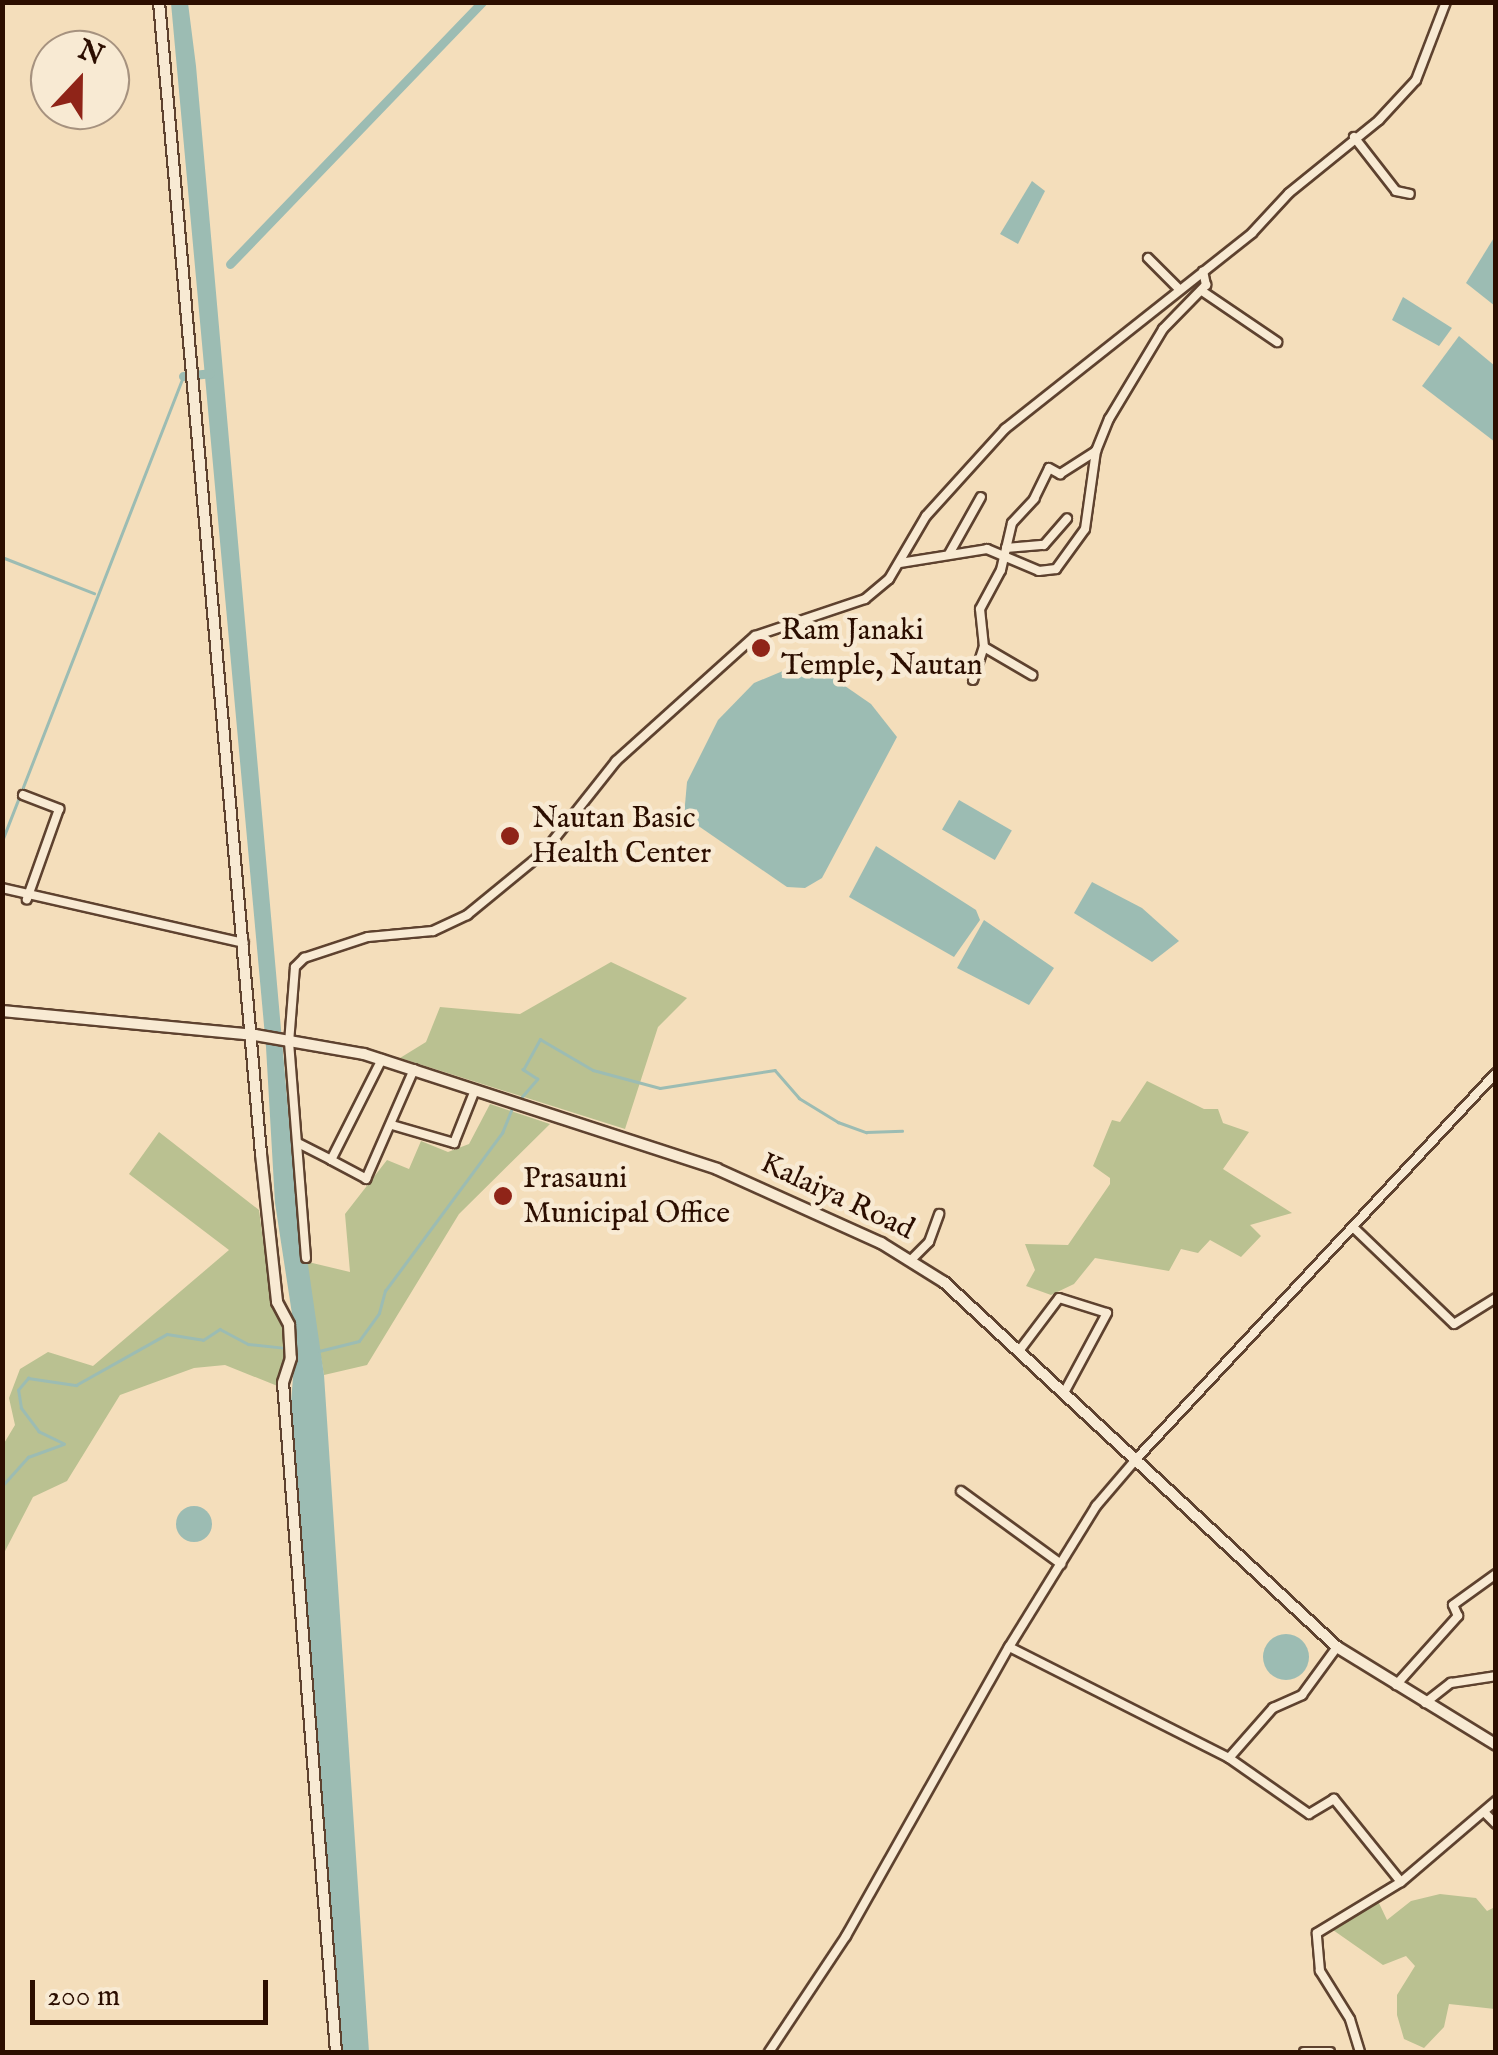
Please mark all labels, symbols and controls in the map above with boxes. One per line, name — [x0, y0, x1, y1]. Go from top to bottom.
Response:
north arrow — [30, 30, 130, 130]
text: N — [73, 33, 108, 74]
place label: Ram Janaki Temple, Nautan — [781, 613, 983, 684]
marker: Ram Janaki Temple, Nautan — [750, 637, 772, 659]
place label: Nautan Basic Health Center — [532, 801, 711, 872]
marker: Nautan Basic Health Center — [497, 823, 523, 849]
street label: Kalaiya Road — [754, 1146, 920, 1248]
place label: Prasauni Municipal Office — [523, 1161, 730, 1232]
marker: Prasauni Municipal Office — [492, 1185, 514, 1207]
scale bar — [35, 1960, 272, 2022]
text: 200 m — [47, 1978, 120, 2016]

